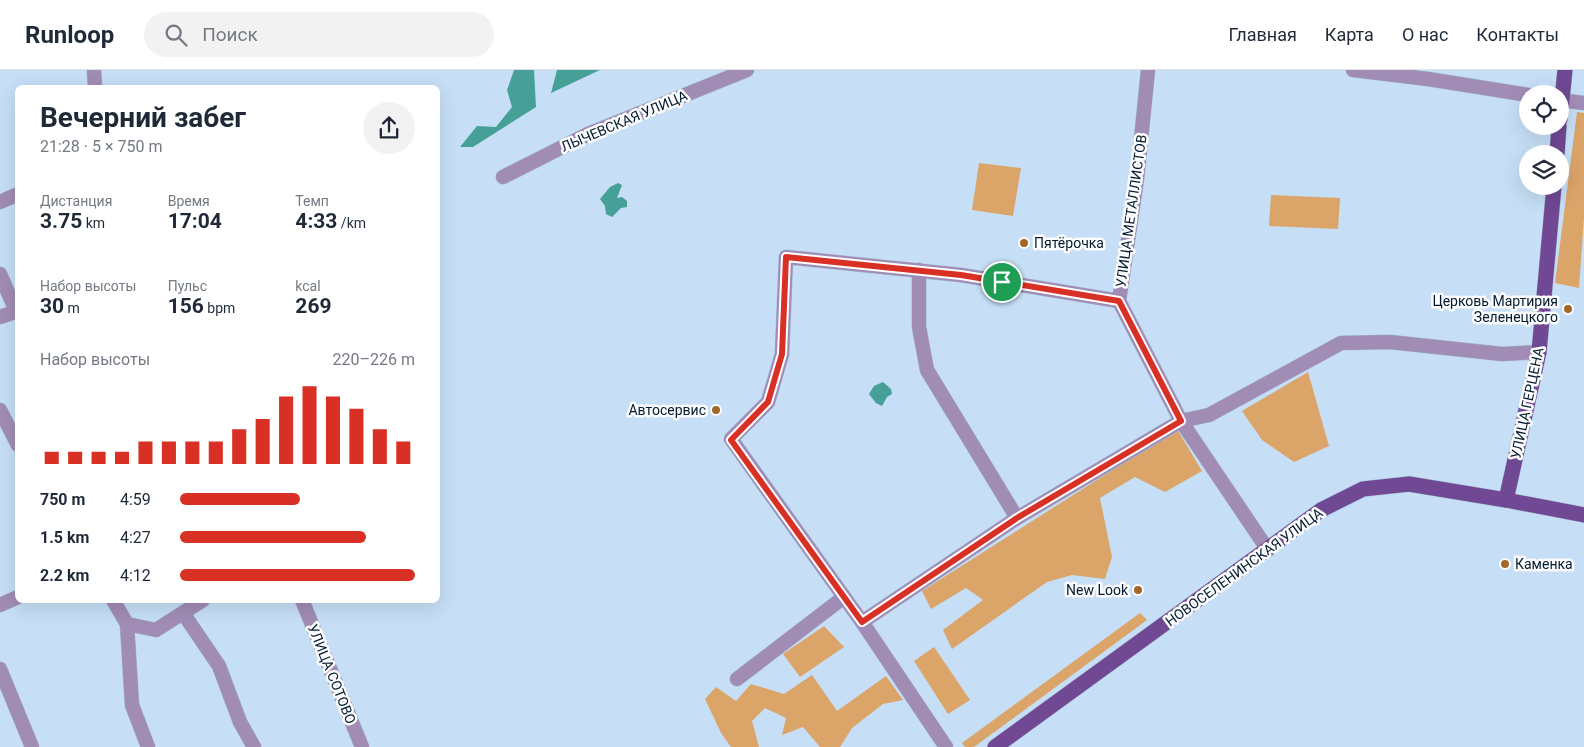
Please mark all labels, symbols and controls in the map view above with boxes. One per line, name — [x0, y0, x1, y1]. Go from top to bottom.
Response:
search box — [144, 12, 494, 57]
text: Runloop — [25, 21, 114, 49]
icon: search — [162, 21, 190, 49]
text: Поиск — [202, 23, 258, 46]
text: Главная — [1228, 24, 1297, 45]
text: Карта — [1325, 24, 1374, 45]
text: О нас — [1402, 24, 1448, 45]
text: Контакты — [1476, 24, 1559, 45]
map controls — [1519, 85, 1569, 195]
button: locate — [1519, 85, 1569, 135]
street label: ЛЫЧЕВСКАЯ УЛИЦА — [558, 87, 690, 155]
text: Вечерний забег — [40, 101, 246, 134]
button: share — [363, 102, 415, 154]
street label: УЛИЦА МЕТАЛЛИСТОВ — [1112, 134, 1150, 288]
text: 21:28 · 5 × 750 m — [40, 137, 162, 156]
button: layers — [1519, 145, 1569, 195]
text: Дистанция — [40, 193, 112, 209]
text: Время — [168, 193, 210, 209]
text: Темп — [295, 193, 329, 209]
text: 3.75 — [40, 209, 82, 233]
text: 17:04 — [168, 209, 222, 233]
text: 4:33 — [295, 209, 337, 233]
text: km — [82, 215, 105, 231]
text: /km — [337, 215, 366, 231]
place label: Пятёрочка — [1034, 235, 1104, 251]
marker: Пятёрочка — [1018, 237, 1030, 249]
pin — [981, 261, 1023, 303]
icon: arrive — [988, 268, 1016, 296]
text: Набор высоты — [40, 278, 136, 294]
text: Пульс — [168, 278, 207, 294]
text: kcal — [295, 278, 321, 294]
place label: Церковь Мартирия Зеленецкого — [1432, 293, 1558, 325]
text: 30 — [40, 294, 64, 318]
text: 156 — [168, 294, 204, 318]
text: 269 — [295, 294, 331, 318]
text: m — [64, 300, 80, 316]
text: bpm — [204, 300, 235, 316]
marker: Церковь Мартирия Зеленецкого — [1562, 303, 1574, 315]
street label: УЛИЦА ГЕРЦЕНА — [1507, 346, 1547, 460]
text: Набор высоты — [40, 350, 150, 369]
text: 220–226 m — [333, 350, 415, 369]
place label: Автосервис — [628, 402, 706, 418]
marker: Автосервис — [710, 404, 722, 416]
text: 750 m — [40, 490, 85, 509]
text: 4:59 — [120, 490, 151, 509]
street label: НОВОСЕЛЕНИНСКАЯ УЛИЦА — [1162, 505, 1326, 629]
text: 1.5 km — [40, 528, 89, 547]
text: 4:27 — [120, 528, 151, 547]
place label: Каменка — [1515, 556, 1573, 572]
marker: Каменка — [1499, 558, 1511, 570]
text: 2.2 km — [40, 566, 89, 585]
text: 4:12 — [120, 566, 151, 585]
place label: New Look — [1066, 582, 1129, 598]
marker: New Look — [1132, 584, 1144, 596]
street label: УЛИЦА СОТОВО — [305, 622, 359, 726]

